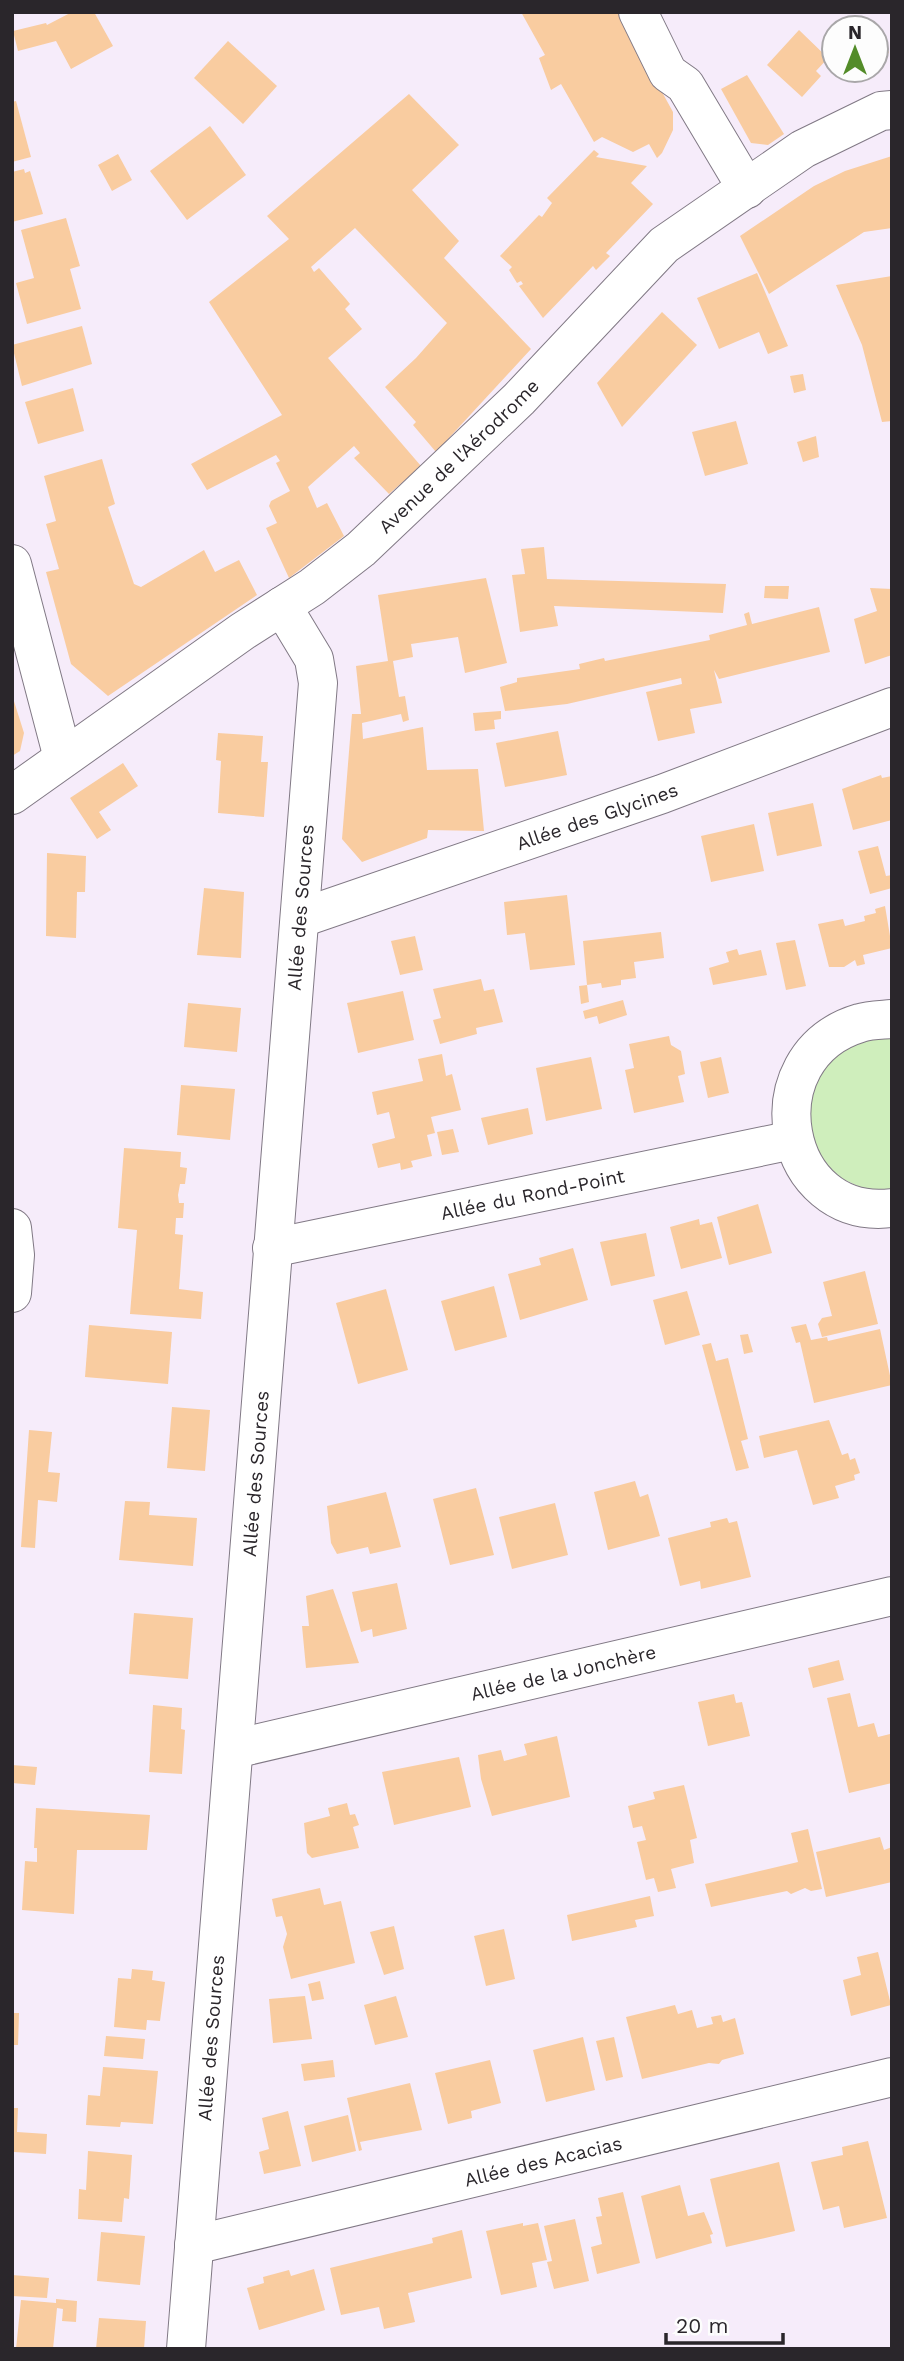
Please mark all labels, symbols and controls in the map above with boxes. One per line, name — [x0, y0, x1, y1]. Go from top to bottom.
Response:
north arrow — [820, 14, 890, 84]
text: N — [848, 21, 862, 44]
street label: Avenue de l'Aérodrome — [374, 374, 544, 538]
street label: Allée des Glycines — [513, 778, 681, 855]
street label: Allée des Sources — [282, 824, 318, 991]
street label: Allée du Rond-Point — [438, 1164, 627, 1224]
street label: Allée des Sources — [237, 1390, 273, 1558]
street label: Allée de la Jonchère — [468, 1640, 658, 1705]
street label: Allée des Sources — [193, 1954, 229, 2122]
street label: Allée des Acacias — [462, 2131, 624, 2191]
scale bar — [666, 2302, 783, 2346]
text: 20 m — [676, 2313, 728, 2338]

